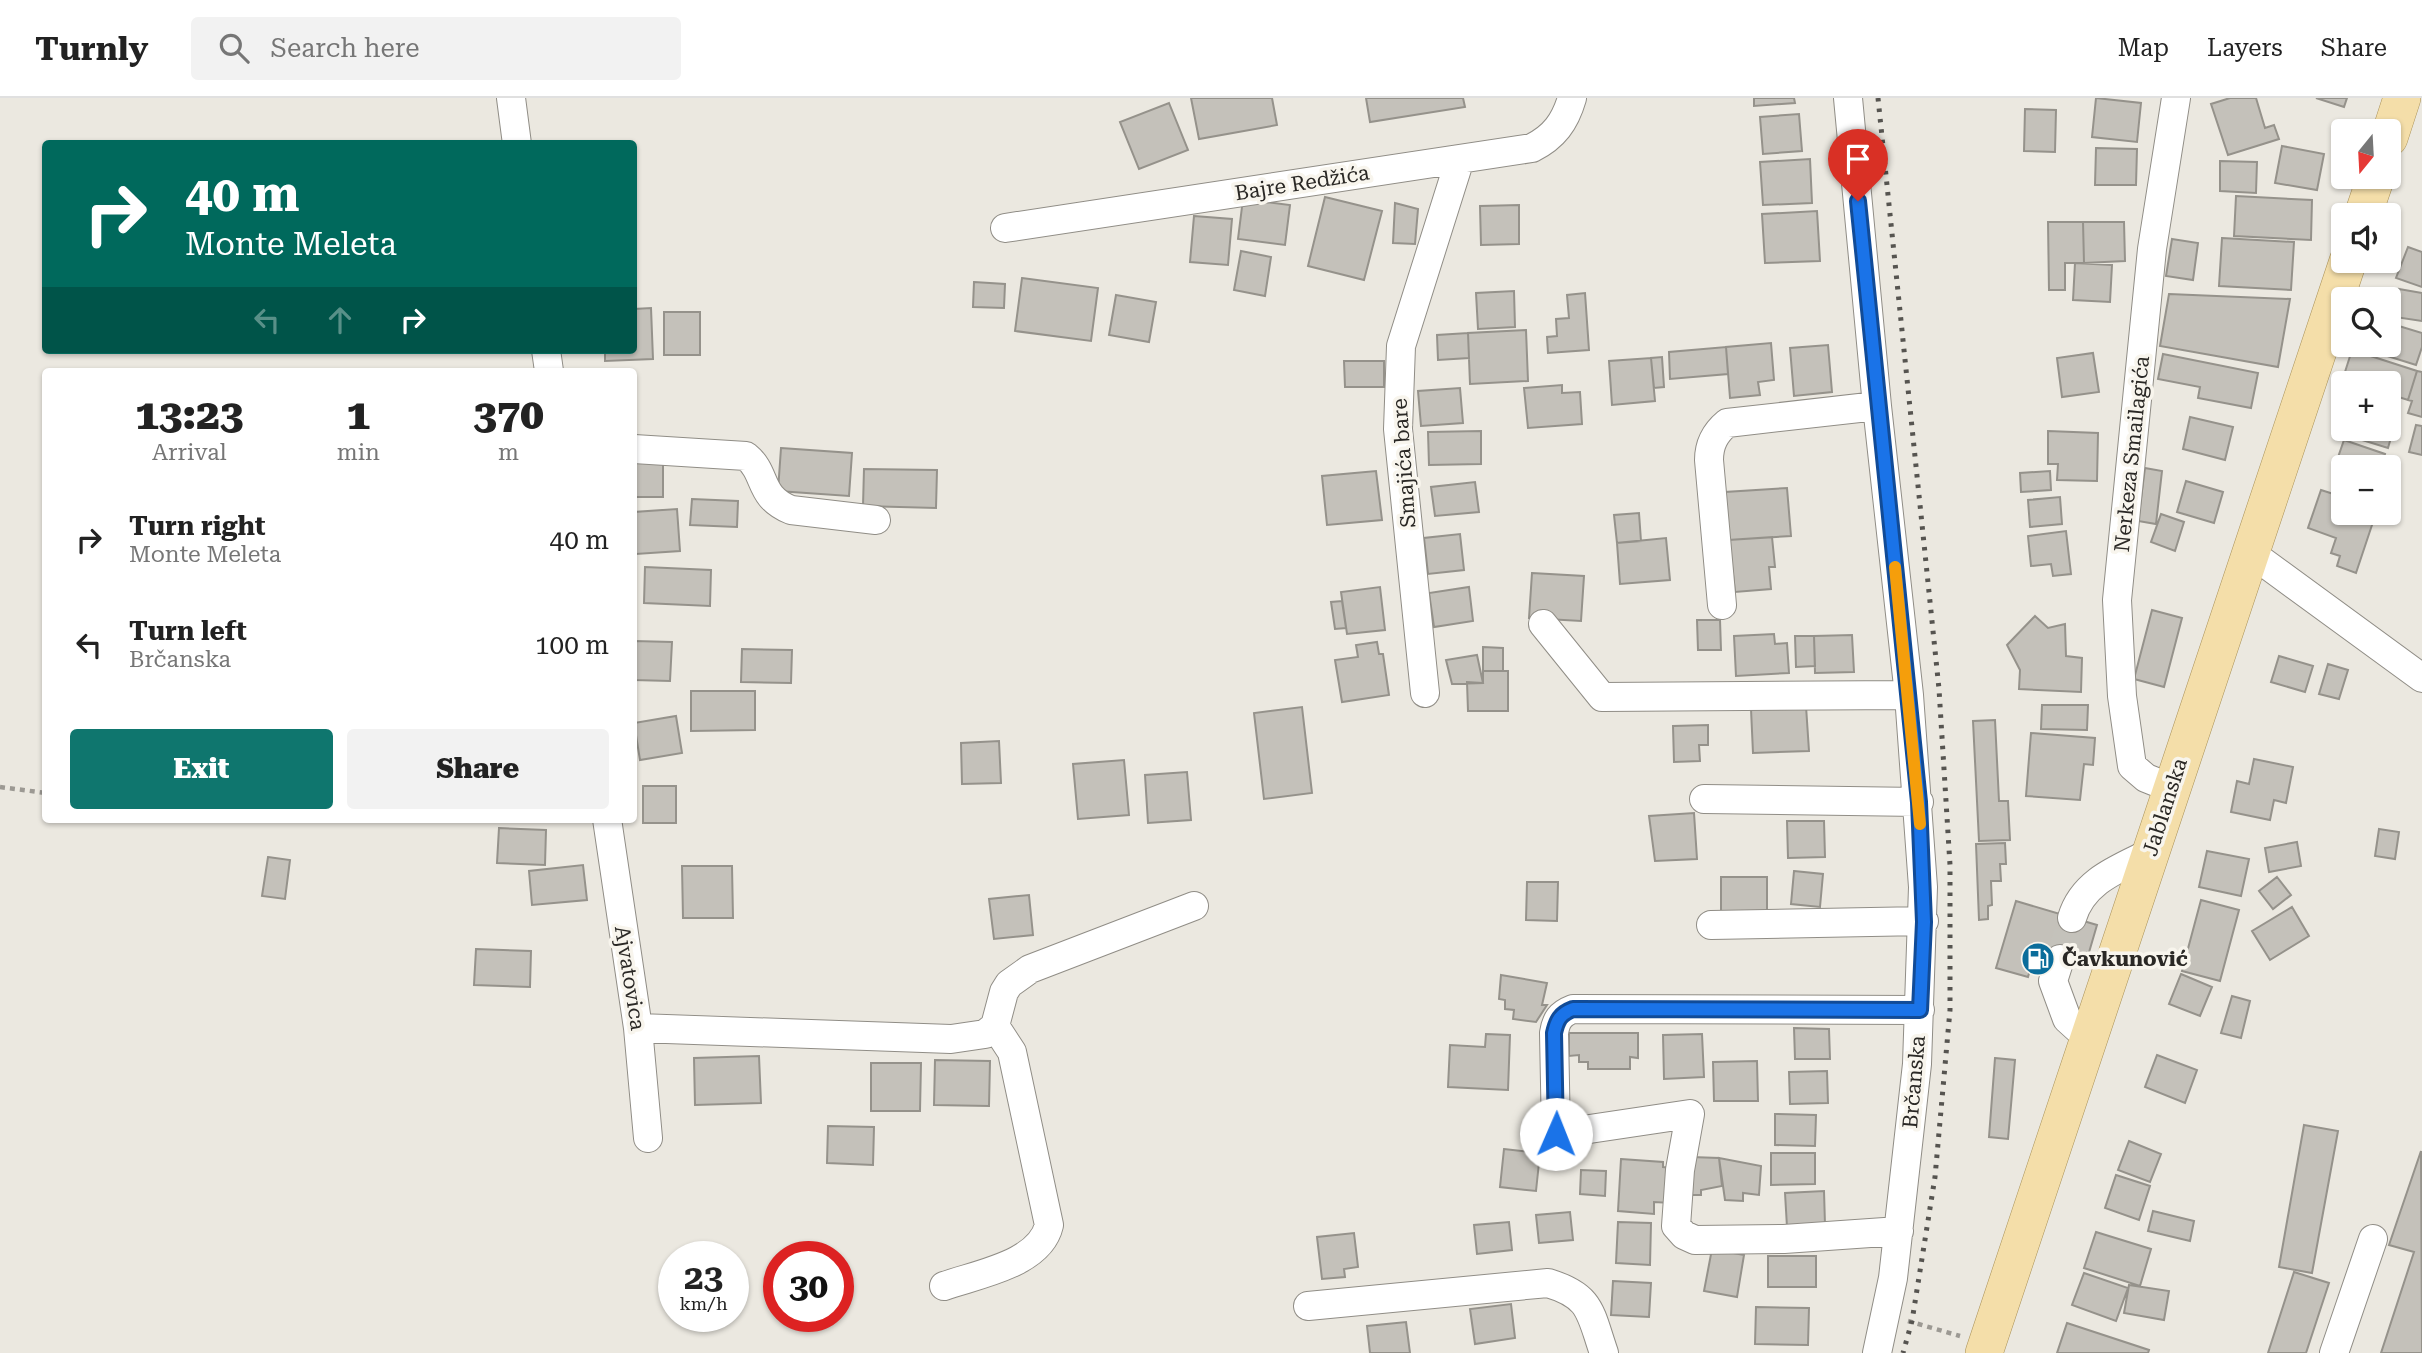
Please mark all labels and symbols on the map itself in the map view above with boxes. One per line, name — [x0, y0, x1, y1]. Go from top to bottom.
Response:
north arrow — [2331, 119, 2401, 189]
pin — [1828, 129, 1888, 201]
street label: Bajre Redžića — [1233, 160, 1372, 205]
street label: Nerkeza Smailagića — [2110, 354, 2154, 553]
street label: Smajića bare — [1388, 397, 1420, 529]
street label: Jablanska — [2138, 754, 2192, 859]
street label: Ajvatovica — [610, 924, 650, 1033]
fuel station icon: Čavkunović — [2019, 940, 2057, 978]
place label: Čavkunović — [2062, 946, 2188, 971]
street label: Brčanska — [1898, 1034, 1930, 1129]
position arrow — [1519, 1097, 1593, 1171]
speed limit sign: 30 — [763, 1241, 854, 1332]

